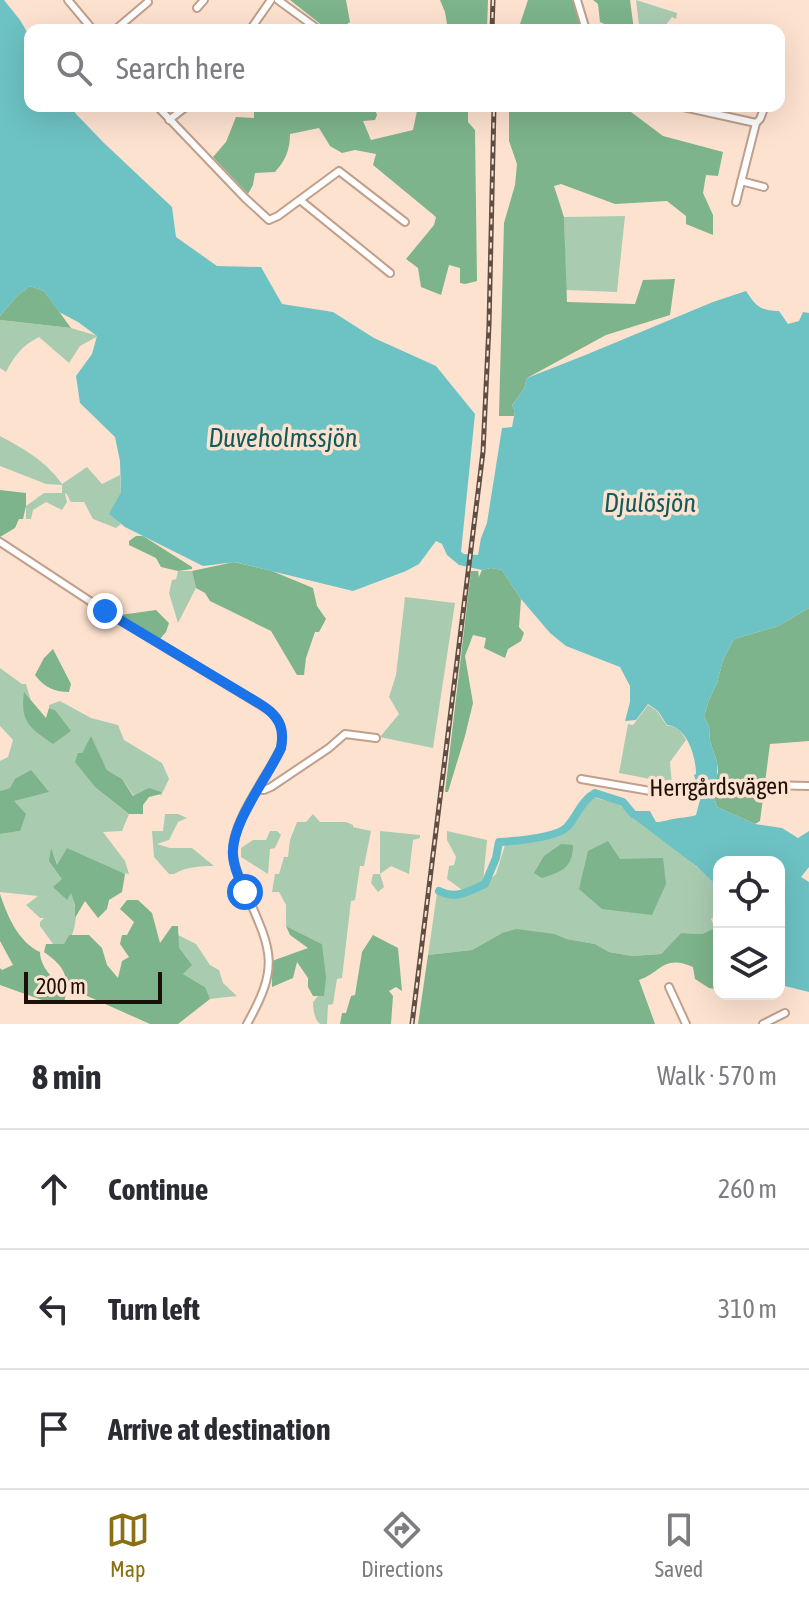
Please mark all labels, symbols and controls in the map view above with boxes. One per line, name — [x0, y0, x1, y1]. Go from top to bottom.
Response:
search box — [24, 24, 785, 112]
icon: search — [52, 46, 96, 90]
text: Search here — [116, 51, 245, 85]
water label: Duveholmssjön — [209, 423, 358, 453]
water label: Djulösjön — [604, 488, 696, 518]
route end — [87, 593, 123, 629]
street label: Herrgårdsvägen — [649, 772, 789, 801]
map controls — [713, 856, 785, 1000]
button: locate — [713, 856, 785, 928]
route start — [227, 874, 263, 910]
button: layers — [713, 928, 785, 1000]
scale bar — [24, 968, 162, 1004]
text: 200 m — [36, 973, 86, 999]
text: 8 min — [32, 1057, 101, 1096]
text: Walk · 570 m — [657, 1061, 777, 1091]
icon: ahead — [32, 1167, 76, 1211]
text: Continue — [108, 1172, 208, 1206]
text: 260 m — [718, 1174, 777, 1204]
icon: left — [32, 1287, 76, 1331]
text: Turn left — [108, 1292, 200, 1326]
text: 310 m — [718, 1294, 777, 1324]
icon: arrive — [32, 1407, 76, 1451]
text: Arrive at destination — [108, 1412, 330, 1446]
tab: Map — [106, 1508, 150, 1582]
tab: Directions — [361, 1508, 443, 1582]
tab: Saved — [655, 1508, 703, 1582]

